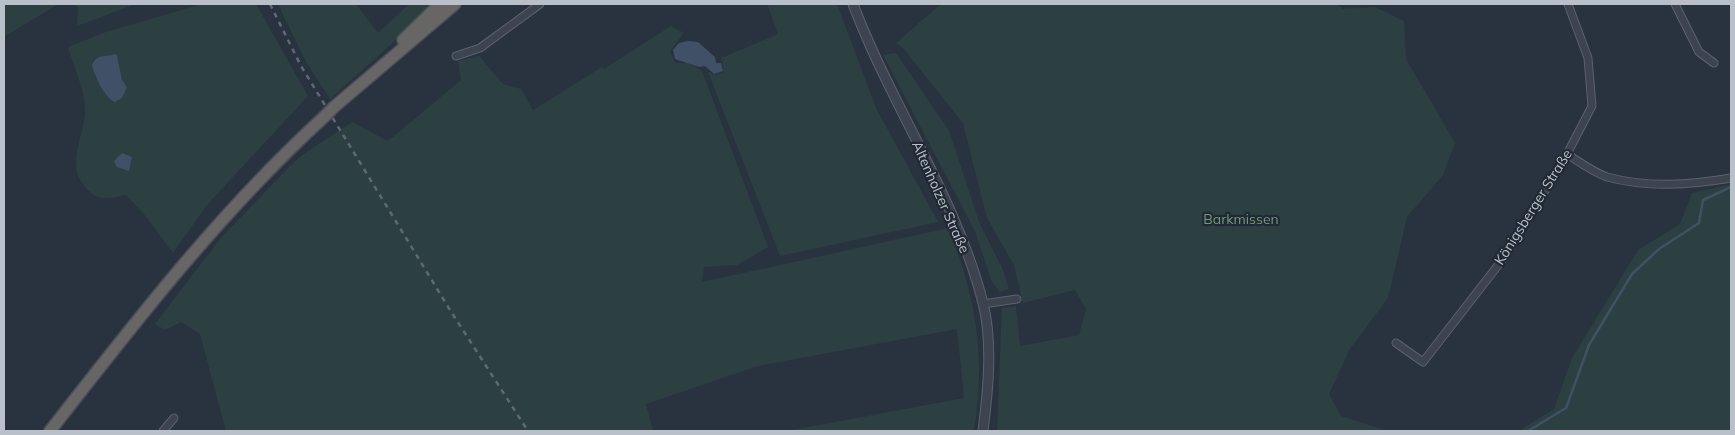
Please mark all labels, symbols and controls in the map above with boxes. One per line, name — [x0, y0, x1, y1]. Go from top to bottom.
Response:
street label: Altenholzer Straße — [908, 138, 974, 256]
street label: Königsberger Straße — [1490, 146, 1576, 268]
park label: Barkmissen — [1203, 210, 1279, 228]

